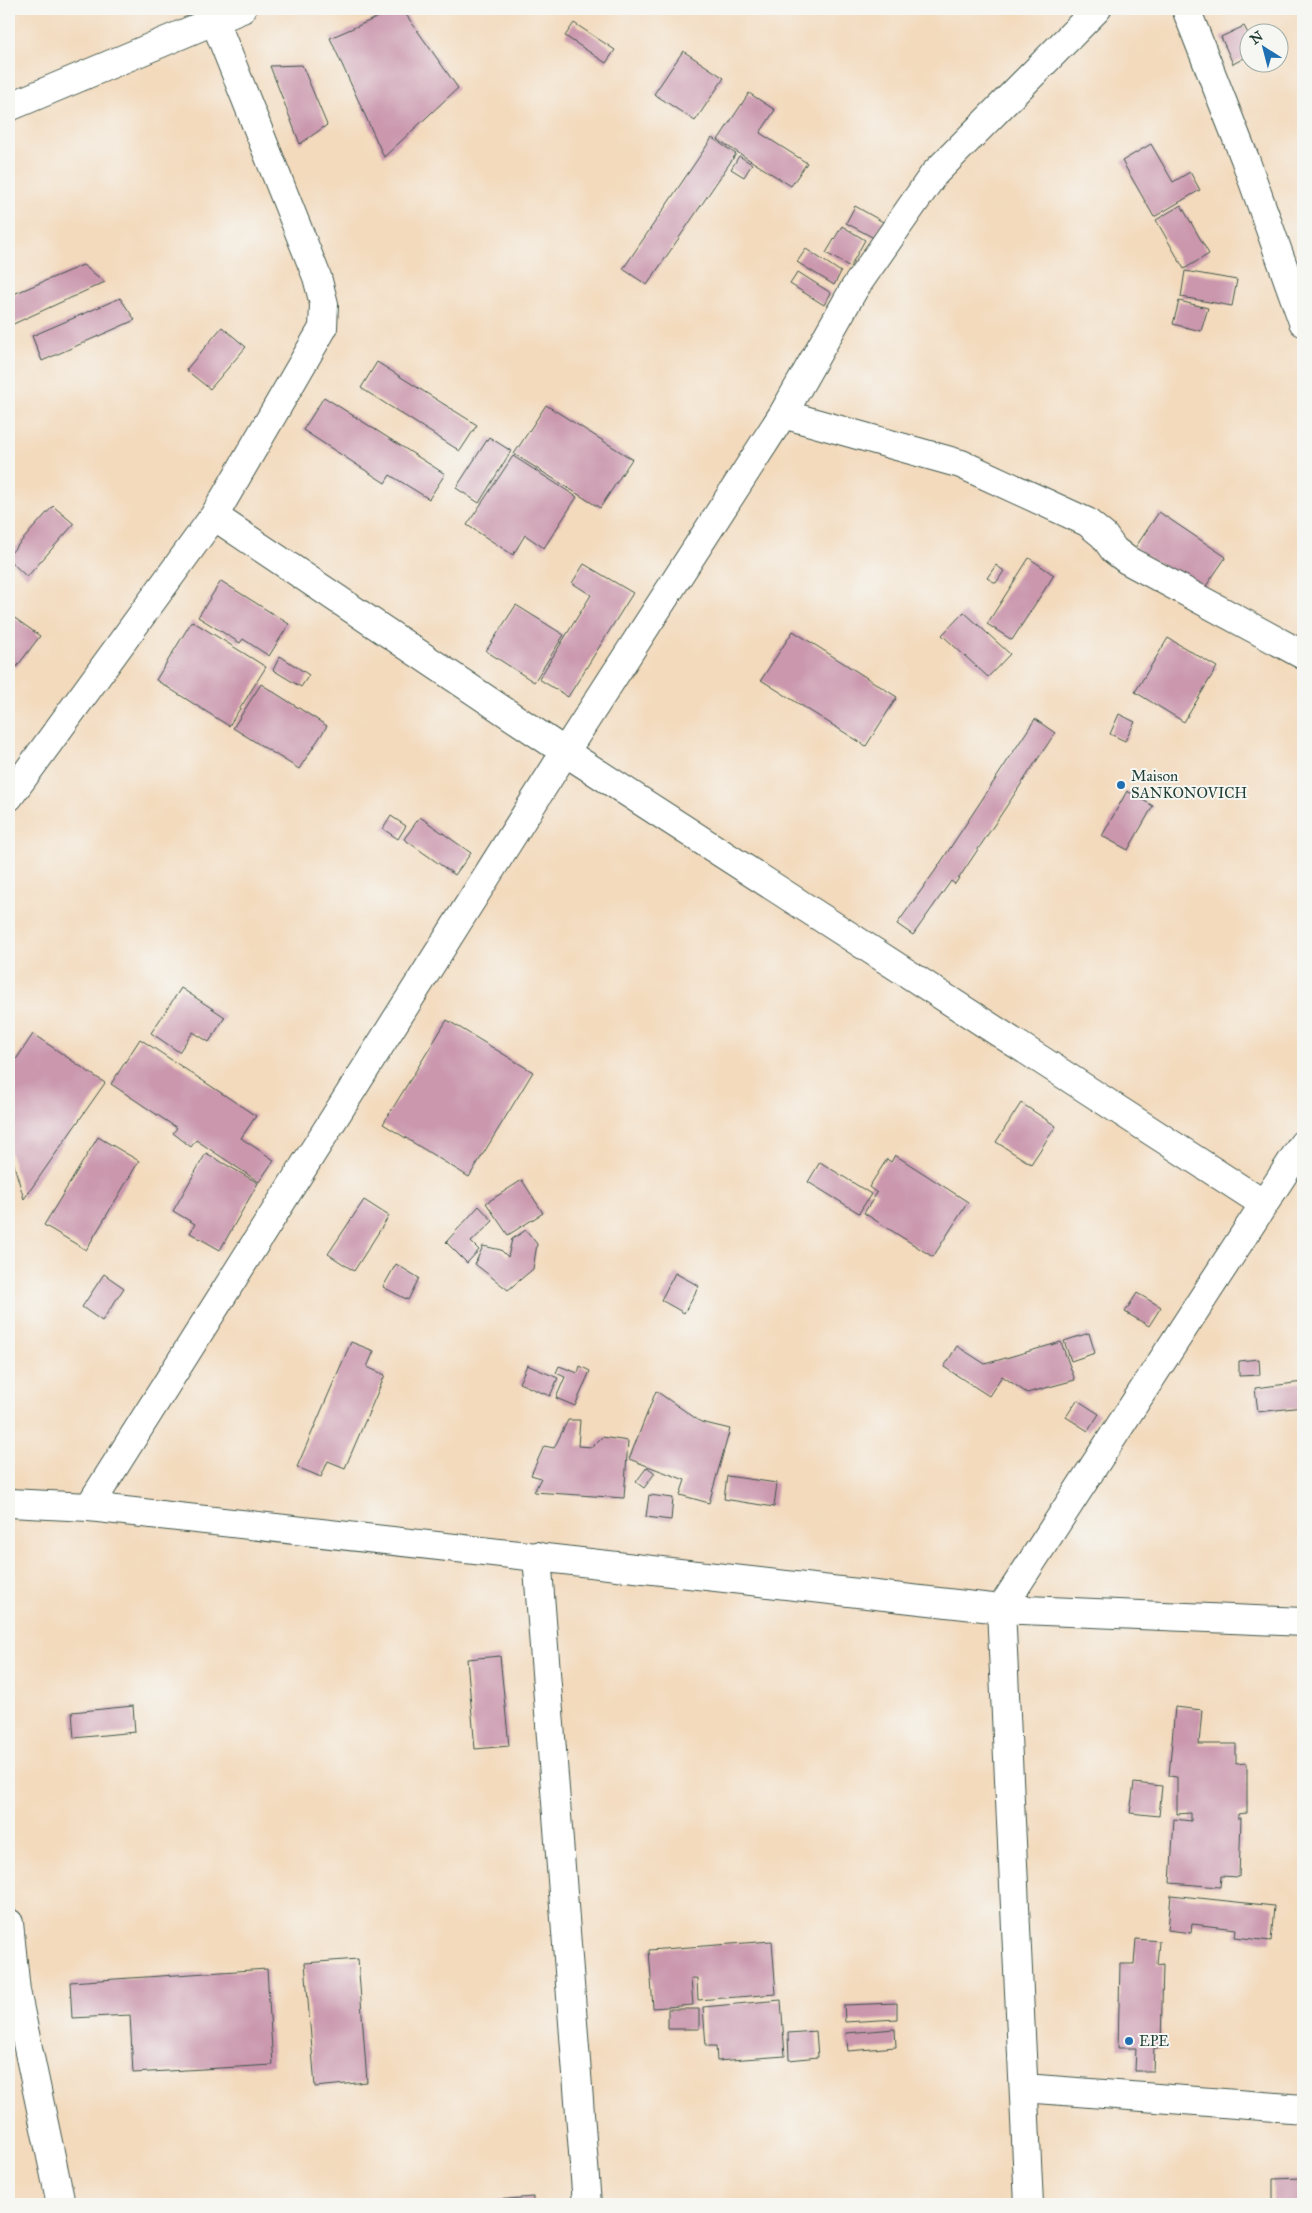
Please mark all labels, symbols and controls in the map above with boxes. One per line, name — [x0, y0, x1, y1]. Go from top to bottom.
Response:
north arrow — [1240, 22, 1290, 72]
text: N — [1247, 27, 1267, 48]
place label: Maison SANKONOVICH — [1131, 767, 1247, 802]
marker: Maison SANKONOVICH — [1115, 779, 1127, 791]
place label: EPE — [1139, 2032, 1169, 2050]
marker: EPE — [1123, 2035, 1135, 2047]

